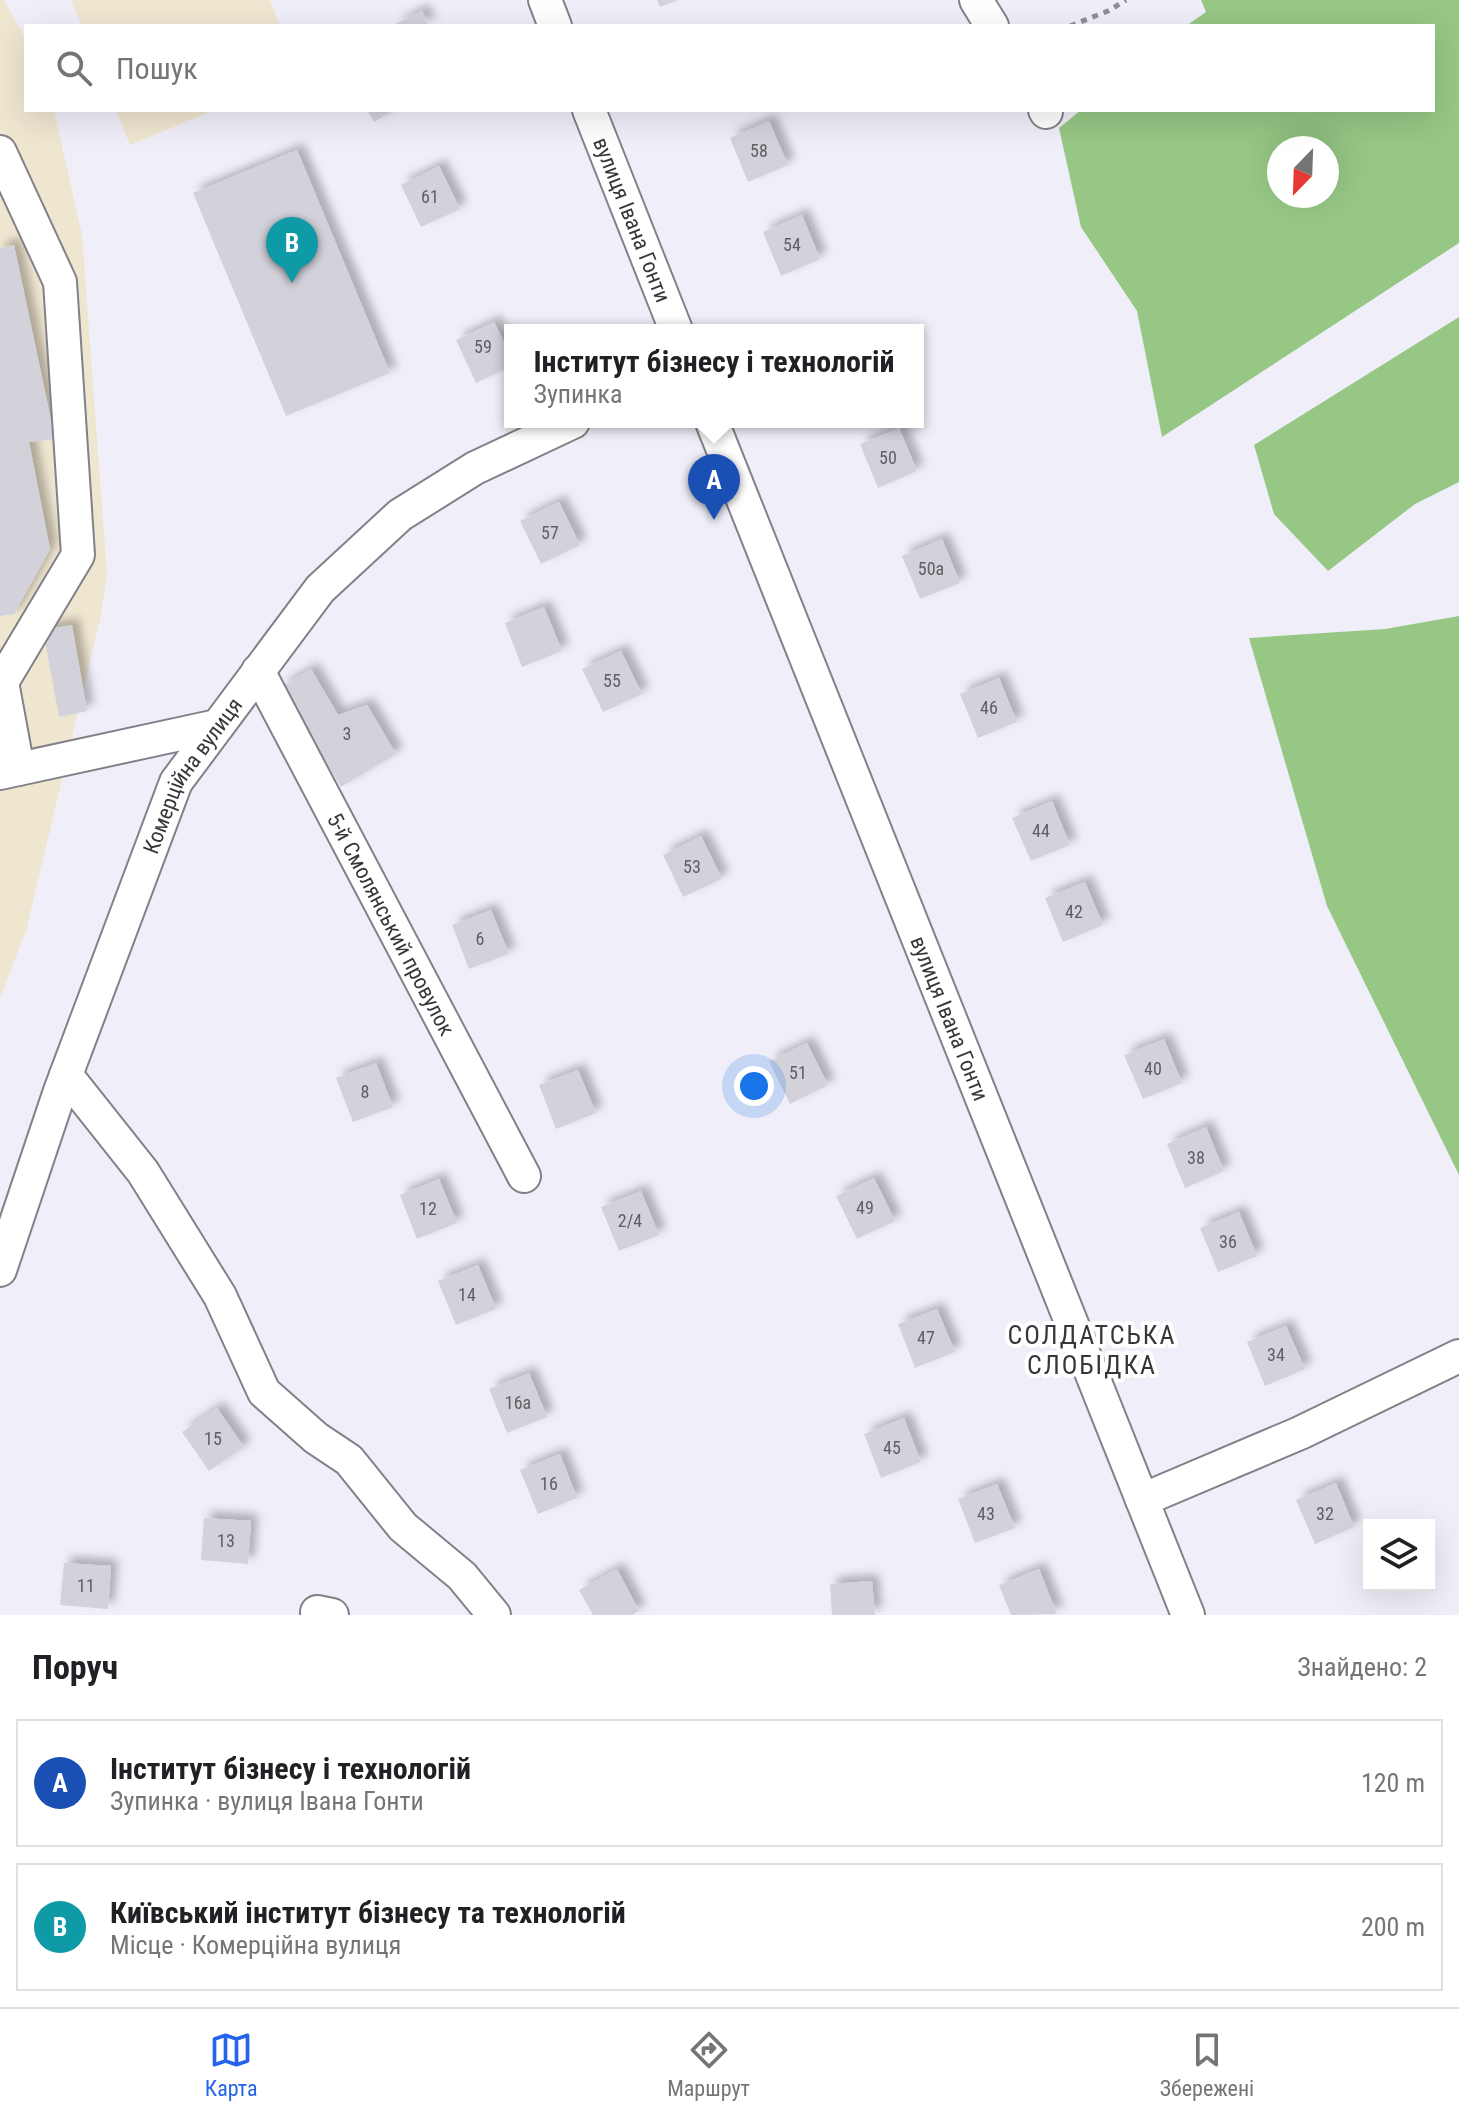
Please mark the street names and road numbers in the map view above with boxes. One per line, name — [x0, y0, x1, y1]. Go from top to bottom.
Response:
street label: вулиця Івана Гонти — [588, 134, 676, 306]
street label: Комерційна вулиця — [138, 693, 247, 857]
street label: 5-й Смолянський провулок — [322, 809, 460, 1040]
street label: вулиця Івана Гонти — [905, 933, 993, 1104]

